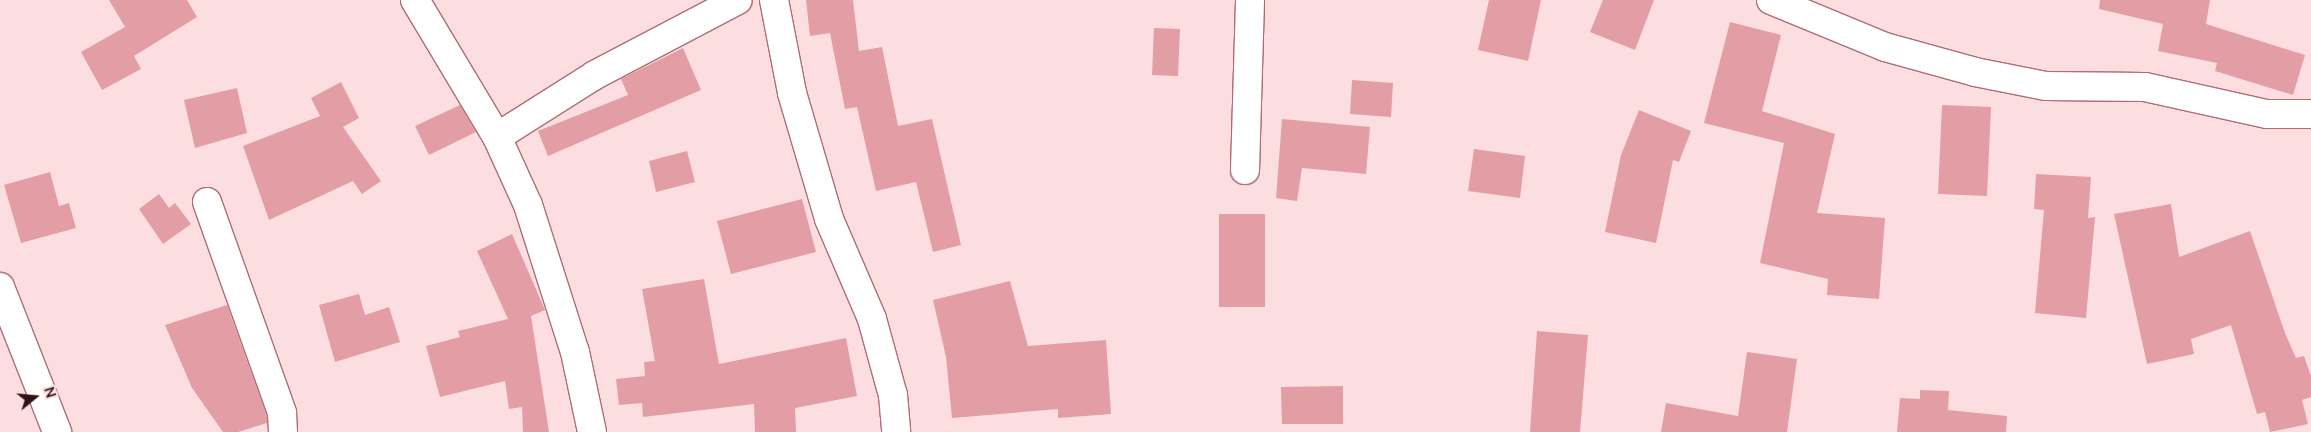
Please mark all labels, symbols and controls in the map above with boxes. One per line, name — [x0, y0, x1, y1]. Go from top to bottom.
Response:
north arrow — [10, 372, 60, 422]
text: N — [39, 385, 60, 400]

